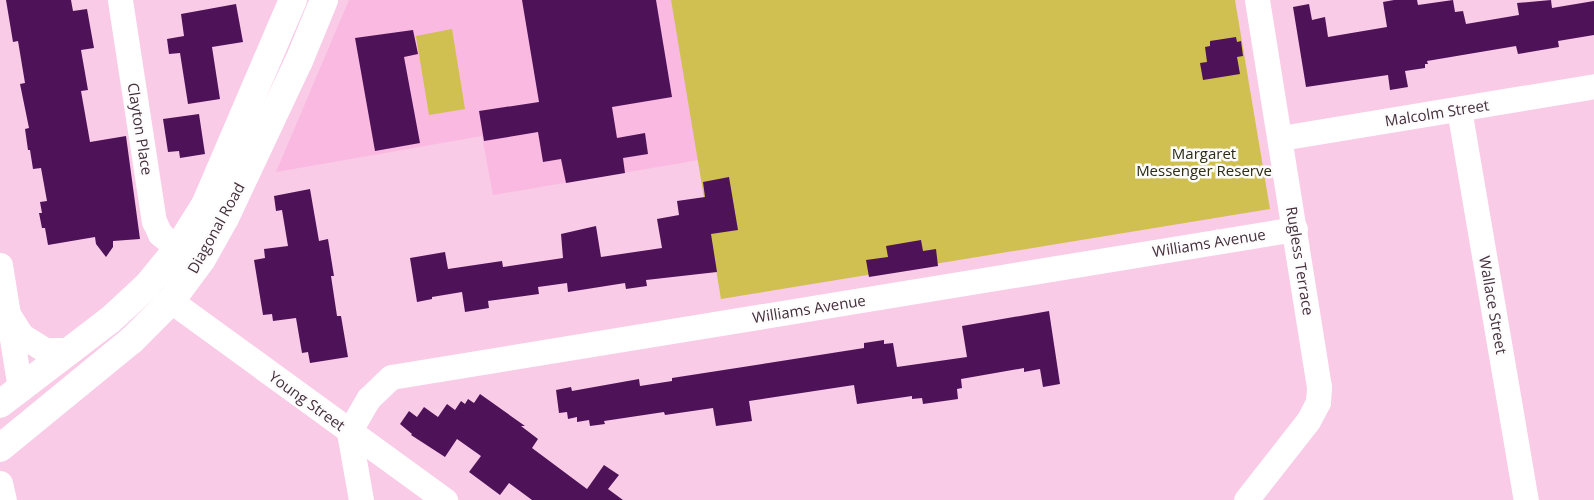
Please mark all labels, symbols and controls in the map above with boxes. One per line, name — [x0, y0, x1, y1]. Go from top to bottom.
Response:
street label: Clayton Place — [124, 82, 156, 176]
street label: Malcolm Street — [1384, 96, 1490, 130]
park label: Margaret Messenger Reserve — [1136, 144, 1272, 179]
street label: Diagonal Road — [184, 179, 248, 277]
street label: Rugless Terrace — [1283, 205, 1317, 317]
street label: Williams Avenue — [1151, 225, 1267, 261]
street label: Wallace Street — [1475, 254, 1511, 356]
street label: Williams Avenue — [751, 291, 867, 327]
street label: Young Street — [265, 367, 349, 435]

